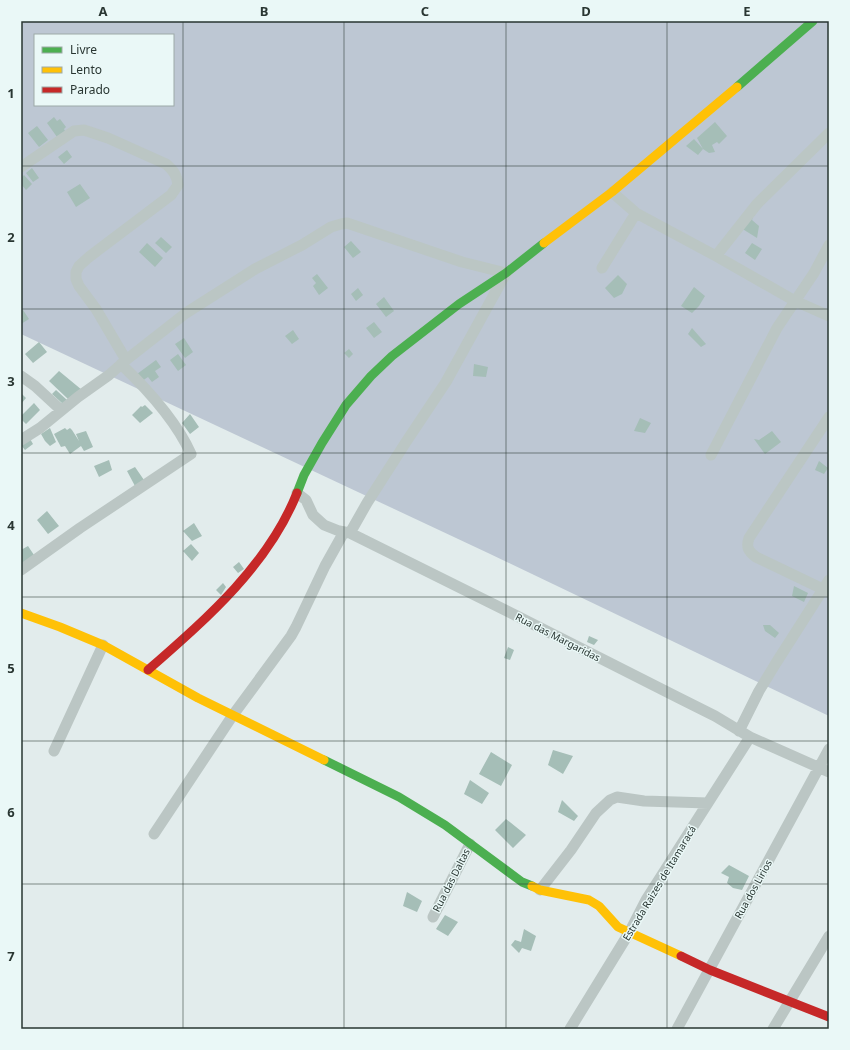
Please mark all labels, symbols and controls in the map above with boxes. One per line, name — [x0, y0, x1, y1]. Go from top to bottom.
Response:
text: A — [99, 2, 108, 20]
text: B — [260, 2, 268, 20]
text: C — [421, 2, 429, 20]
text: D — [581, 2, 591, 20]
text: E — [743, 2, 751, 20]
legend — [34, 34, 174, 106]
text: Livre — [70, 41, 97, 58]
text: Lento — [70, 61, 102, 78]
text: Parado — [70, 81, 110, 98]
text: 1 — [7, 84, 15, 102]
text: 2 — [7, 228, 15, 246]
text: 3 — [7, 372, 15, 390]
text: 4 — [7, 516, 15, 534]
street label: Rua das Margaridas — [513, 610, 603, 665]
text: 5 — [7, 659, 15, 677]
text: 6 — [7, 803, 15, 821]
street label: Estrada Raizes de Itamaracá — [619, 823, 699, 943]
street label: Rua das Daltas — [429, 846, 473, 914]
street label: Rua dos Lirios — [731, 857, 775, 921]
text: 7 — [7, 947, 15, 965]

